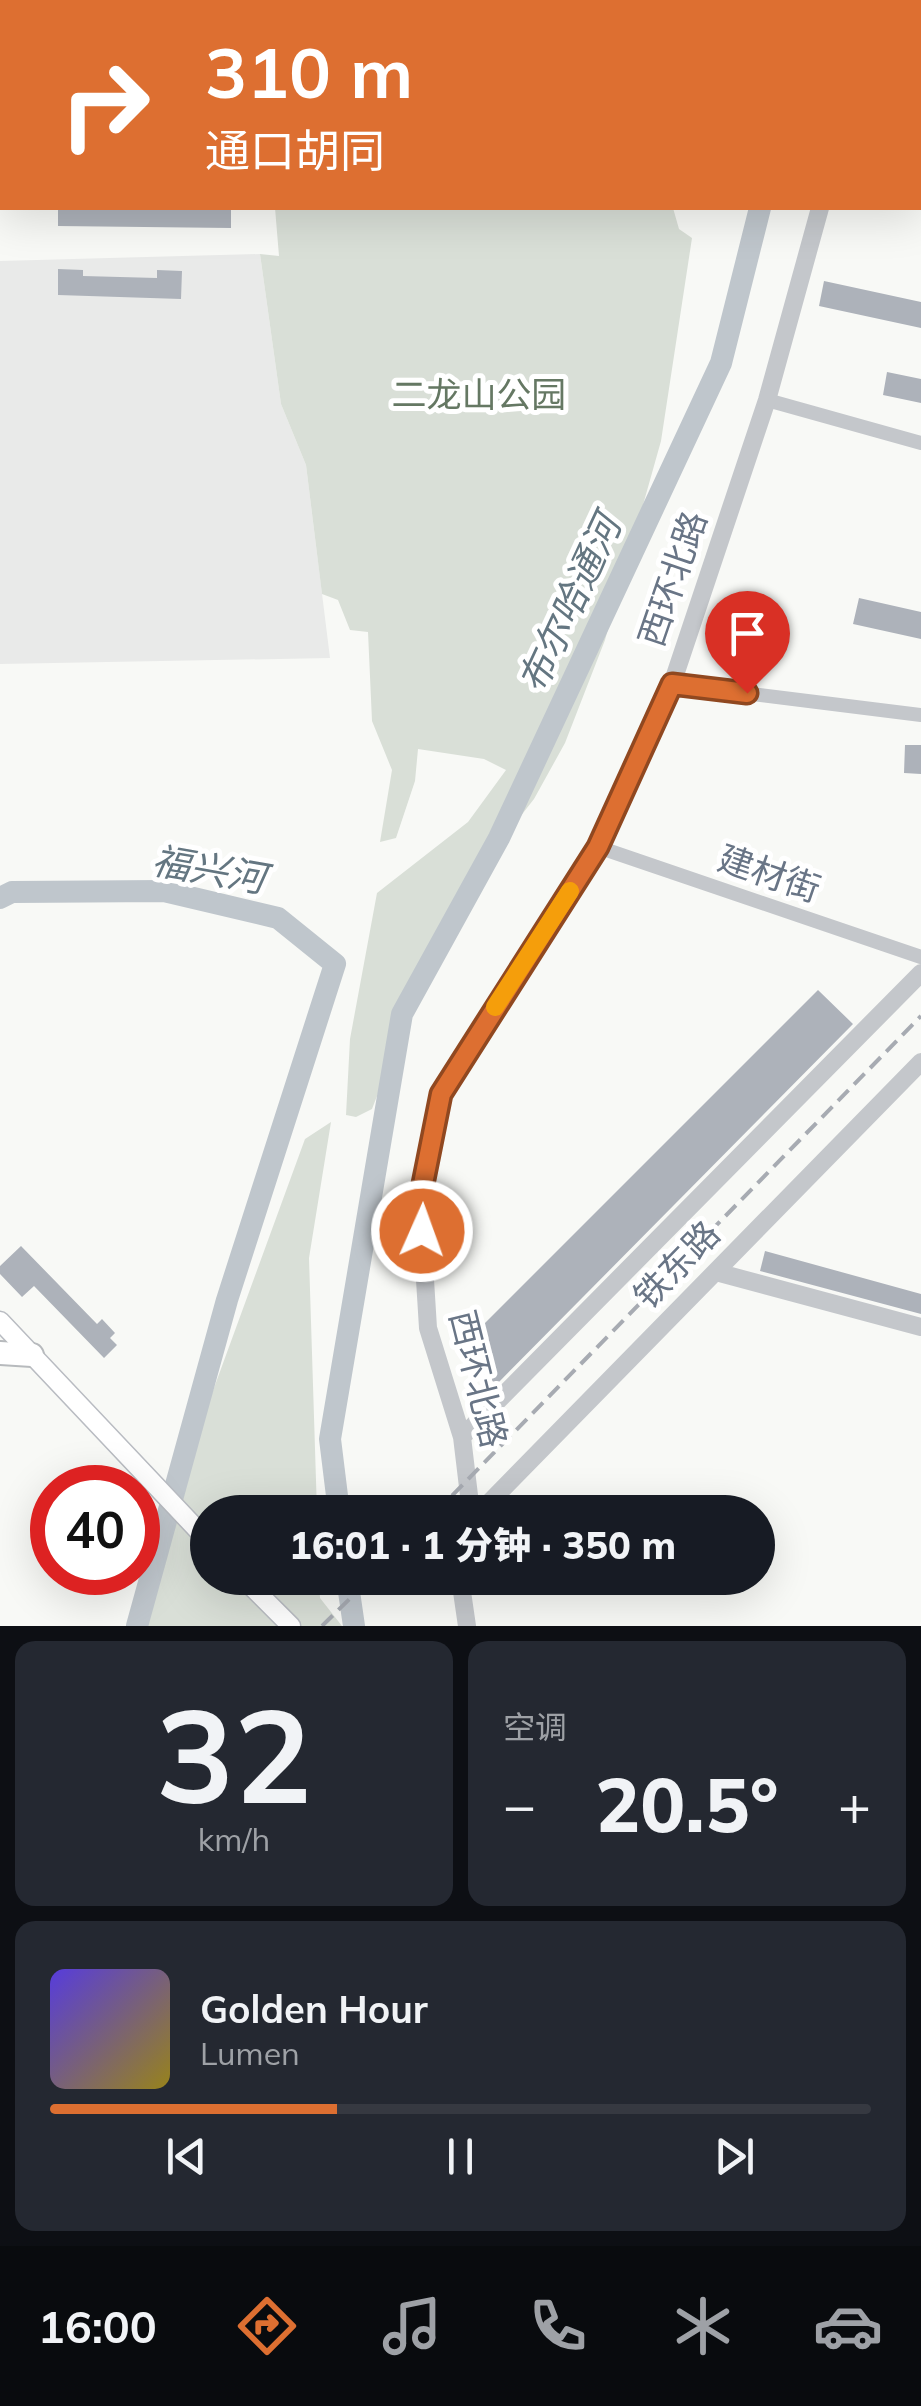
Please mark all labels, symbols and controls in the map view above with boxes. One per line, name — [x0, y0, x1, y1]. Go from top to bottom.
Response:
text: 310 m — [205, 28, 413, 116]
icon: right — [40, 40, 170, 170]
text: 通口胡同 — [205, 122, 385, 178]
park label: 二龙山公园 — [391, 372, 567, 416]
water label: 布尔哈通河 — [507, 501, 634, 700]
street label: 西环北路 — [628, 505, 716, 652]
pin — [705, 591, 790, 694]
icon: arrive — [720, 606, 775, 661]
water label: 福兴河 — [149, 835, 276, 904]
street label: 建材街 — [713, 835, 826, 911]
position arrow — [370, 1179, 474, 1283]
street label: 铁东路 — [624, 1211, 729, 1317]
street label: 西环北路 — [441, 1306, 517, 1452]
speed limit sign: 40 — [30, 1465, 160, 1595]
text: 16:01 · 1 分钟 · 350 m — [289, 1521, 676, 1569]
text: 32 — [156, 1672, 312, 1836]
text: 空调 — [503, 1707, 567, 1747]
text: 20.5° — [595, 1757, 779, 1851]
text: − — [503, 1770, 536, 1839]
text: + — [838, 1770, 871, 1839]
text: km/h — [198, 1819, 270, 1859]
text: Golden Hour — [200, 1985, 428, 2033]
text: Lumen — [200, 2033, 300, 2073]
icon: previous — [159, 2129, 214, 2184]
icon: pause — [433, 2129, 488, 2184]
icon: next — [707, 2129, 762, 2184]
icon: directions — [232, 2291, 302, 2361]
icon: music — [377, 2291, 447, 2361]
icon: phone — [523, 2291, 593, 2361]
icon: climate — [668, 2291, 738, 2361]
icon: car — [813, 2291, 883, 2361]
text: 16:00 — [38, 2298, 157, 2354]

